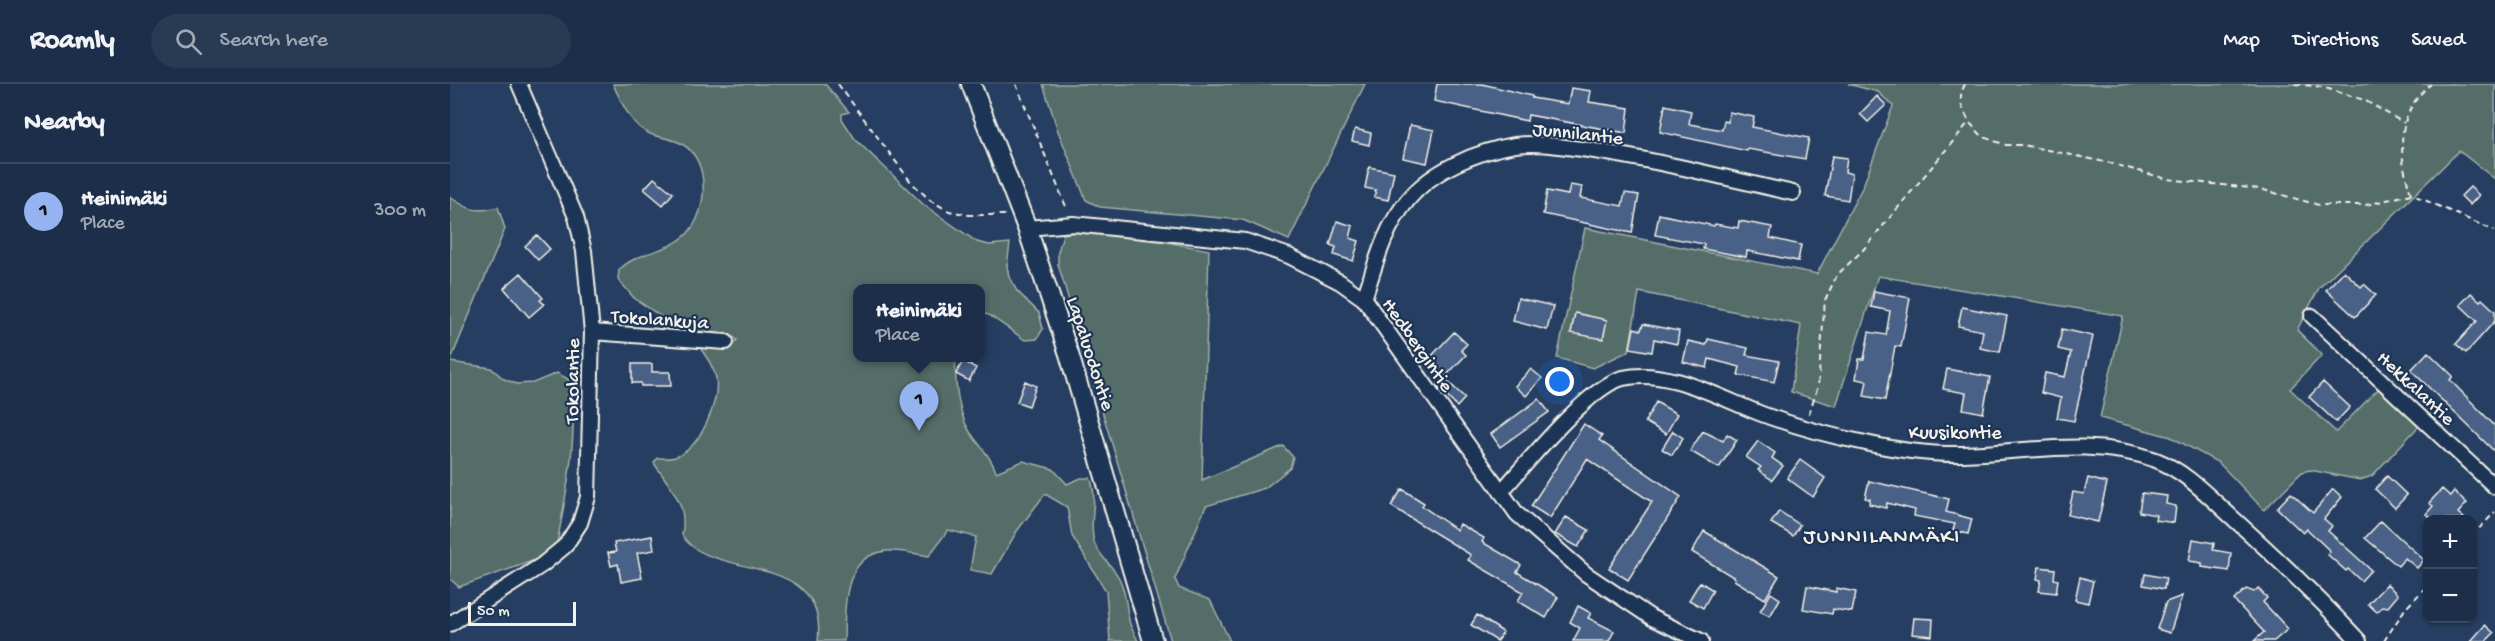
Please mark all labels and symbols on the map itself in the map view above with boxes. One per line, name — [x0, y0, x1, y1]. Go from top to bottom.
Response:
street label: Junnilantie — [1531, 119, 1625, 152]
street label: Lapaluodontie — [1060, 294, 1118, 414]
street label: Hedbergintie — [1375, 295, 1457, 398]
street label: Tokolankuja — [609, 307, 710, 336]
street label: Tokolantie — [562, 338, 587, 425]
street label: Hekkalantie — [2371, 348, 2459, 432]
your location — [1545, 367, 1574, 396]
pin: 1 — [900, 382, 938, 431]
street label: Kuusikontie — [1908, 423, 2002, 446]
district label: JUNNILANMÄKI — [1803, 525, 1961, 551]
scale bar — [468, 599, 576, 626]

